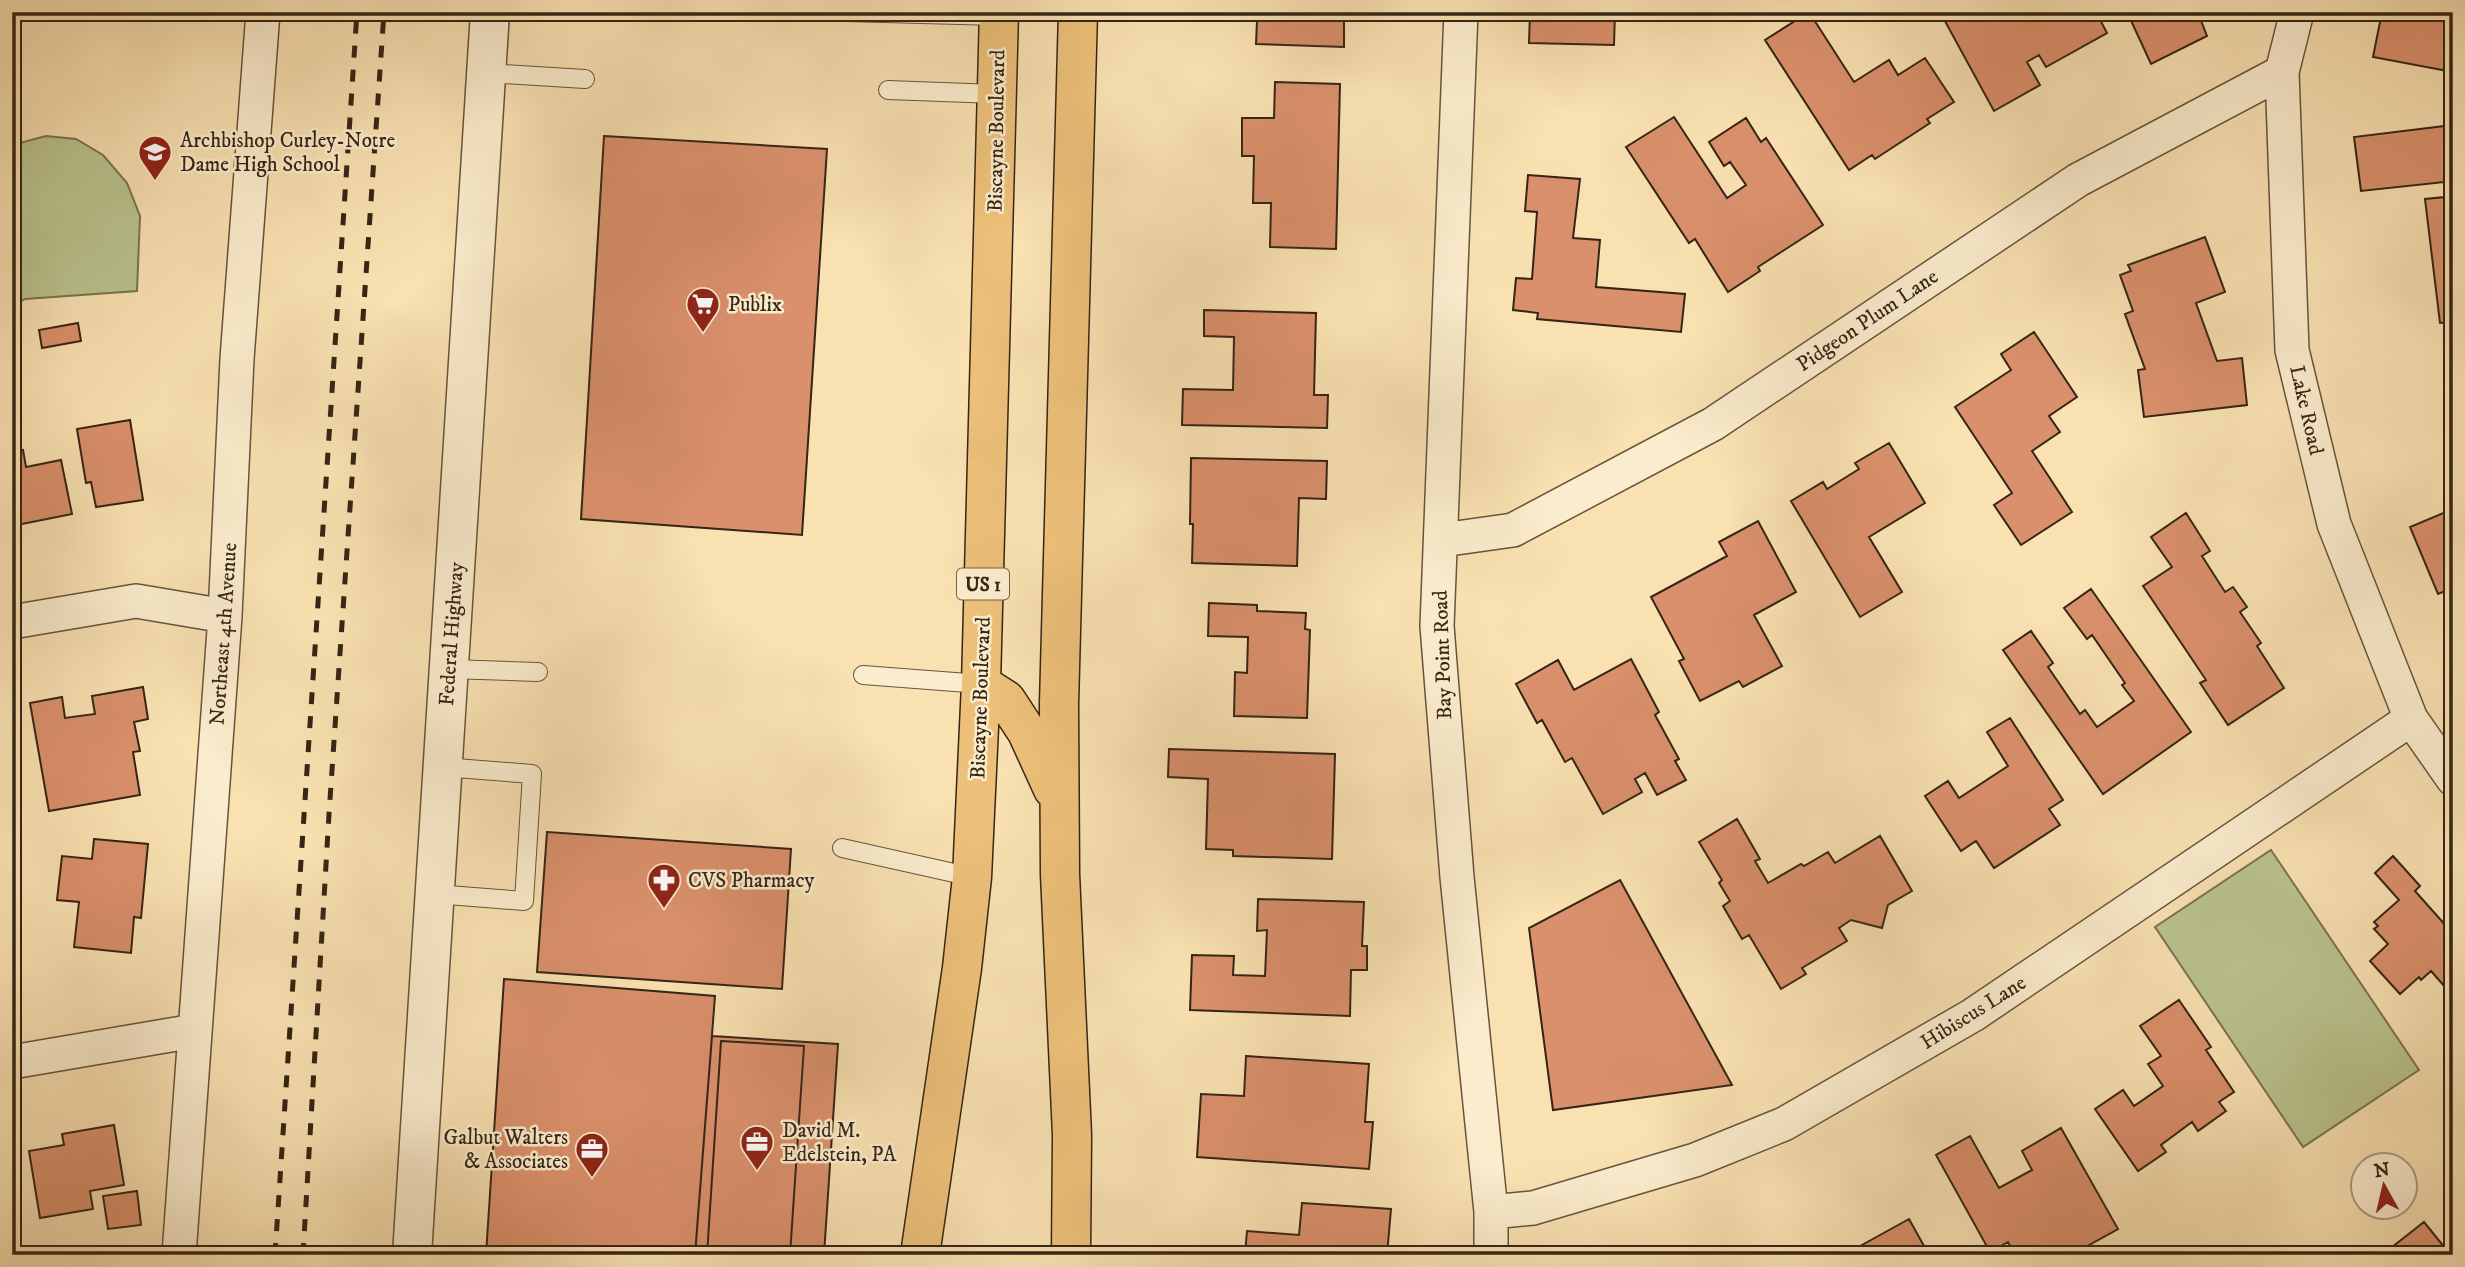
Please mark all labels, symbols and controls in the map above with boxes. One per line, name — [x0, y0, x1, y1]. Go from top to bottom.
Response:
street label: Biscayne Boulevard — [983, 49, 1011, 212]
place label: Archbishop Curley-Notre Dame High School — [180, 128, 395, 178]
school or university icon: Archbishop Curley-Notre Dame High School — [136, 133, 174, 182]
street label: Pidgeon Plum Lane — [1792, 264, 1944, 378]
supermarket icon: Publix — [684, 285, 722, 334]
place label: Publix — [728, 292, 782, 318]
street label: Lake Road — [2283, 363, 2329, 458]
street label: Northeast 4th Avenue — [205, 542, 243, 726]
street label: Federal Highway — [434, 560, 470, 707]
road number: US 1 — [957, 568, 1009, 600]
street label: Bay Point Road — [1428, 589, 1458, 720]
street label: Biscayne Boulevard — [965, 616, 997, 780]
pharmacy icon: CVS Pharmacy — [645, 861, 683, 910]
place label: CVS Pharmacy — [688, 868, 815, 894]
street label: Hibiscus Lane — [1916, 970, 2031, 1056]
place label: David M. Edelstein, PA — [782, 1118, 897, 1168]
office icon: David M. Edelstein, PA — [738, 1123, 776, 1172]
place label: Galbut Walters & Associates — [444, 1125, 568, 1175]
office icon: Galbut Walters & Associates — [573, 1130, 611, 1179]
north arrow — [2350, 1152, 2420, 1222]
text: N — [2373, 1158, 2392, 1183]

